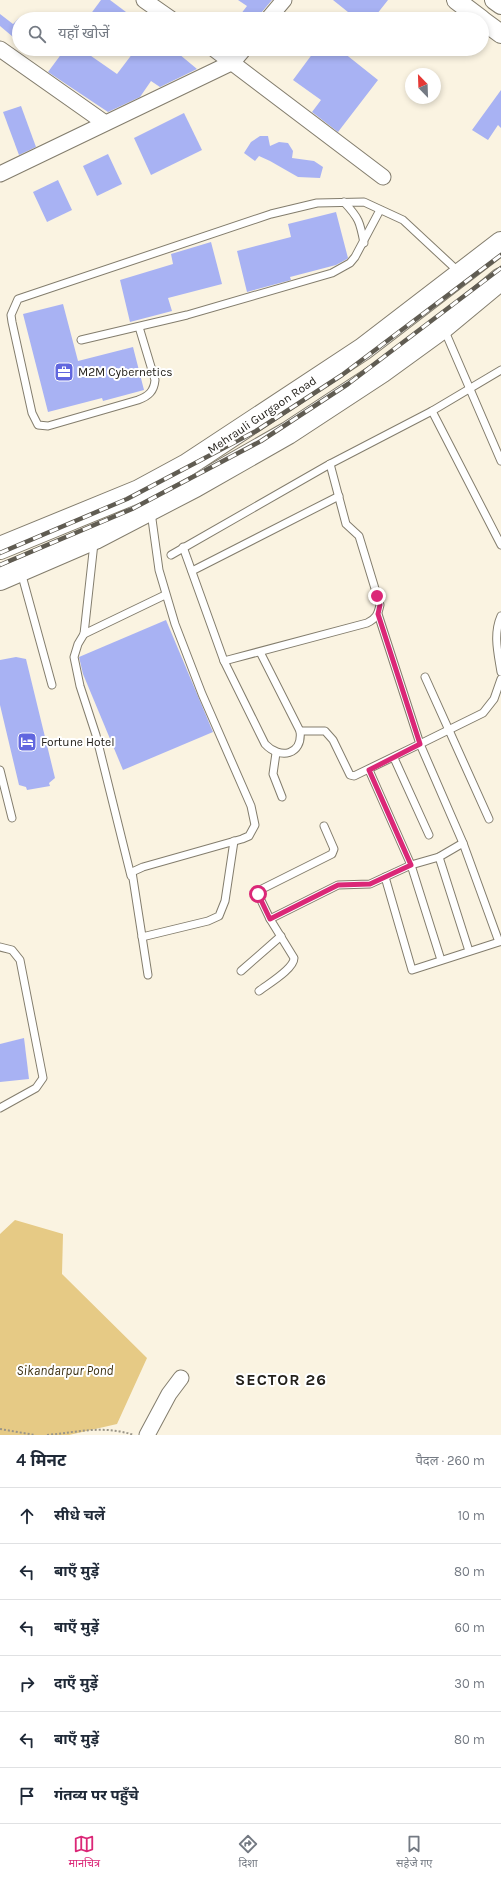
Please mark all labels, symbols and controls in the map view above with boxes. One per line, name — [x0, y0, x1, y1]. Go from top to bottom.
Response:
search box — [12, 12, 489, 56]
icon: search — [26, 23, 48, 45]
text: यहाँ खोजें — [58, 24, 109, 42]
north arrow — [405, 68, 441, 104]
office icon: M2M Cybernetics — [53, 361, 75, 383]
place label: M2M Cybernetics — [78, 365, 173, 379]
street label: Mehrauli Gurgaon Road — [205, 373, 319, 457]
route end — [368, 587, 386, 605]
hotel icon: Fortune Hotel — [16, 731, 38, 753]
place label: Fortune Hotel — [41, 735, 115, 749]
route start — [249, 885, 267, 903]
water label: Sikandarpur Pond — [17, 1363, 113, 1378]
district label: SECTOR 26 — [235, 1370, 327, 1389]
text: 4 मिनट — [16, 1450, 66, 1470]
text: पैदल · 260 m — [415, 1453, 485, 1468]
icon: ahead — [16, 1505, 38, 1527]
text: सीधे चलें — [54, 1506, 105, 1524]
text: 10 m — [458, 1508, 485, 1523]
icon: left — [16, 1561, 38, 1583]
text: बाएँ मुड़ें — [54, 1562, 99, 1580]
text: 80 m — [454, 1564, 485, 1579]
icon: left — [16, 1617, 38, 1639]
text: बाएँ मुड़ें — [54, 1618, 99, 1636]
text: 60 m — [455, 1620, 485, 1635]
icon: right — [16, 1673, 38, 1695]
text: दाएँ मुड़ें — [54, 1674, 98, 1692]
text: 30 m — [454, 1676, 485, 1691]
icon: left — [16, 1729, 38, 1751]
text: बाएँ मुड़ें — [54, 1730, 99, 1748]
text: 80 m — [454, 1732, 485, 1747]
icon: arrive — [16, 1785, 38, 1807]
text: गंतव्य पर पहुँचे — [54, 1786, 139, 1804]
tab: मानचित्र — [69, 1833, 100, 1871]
tab: दिशा — [237, 1833, 259, 1871]
tab: सहेजे गए — [396, 1833, 432, 1871]

